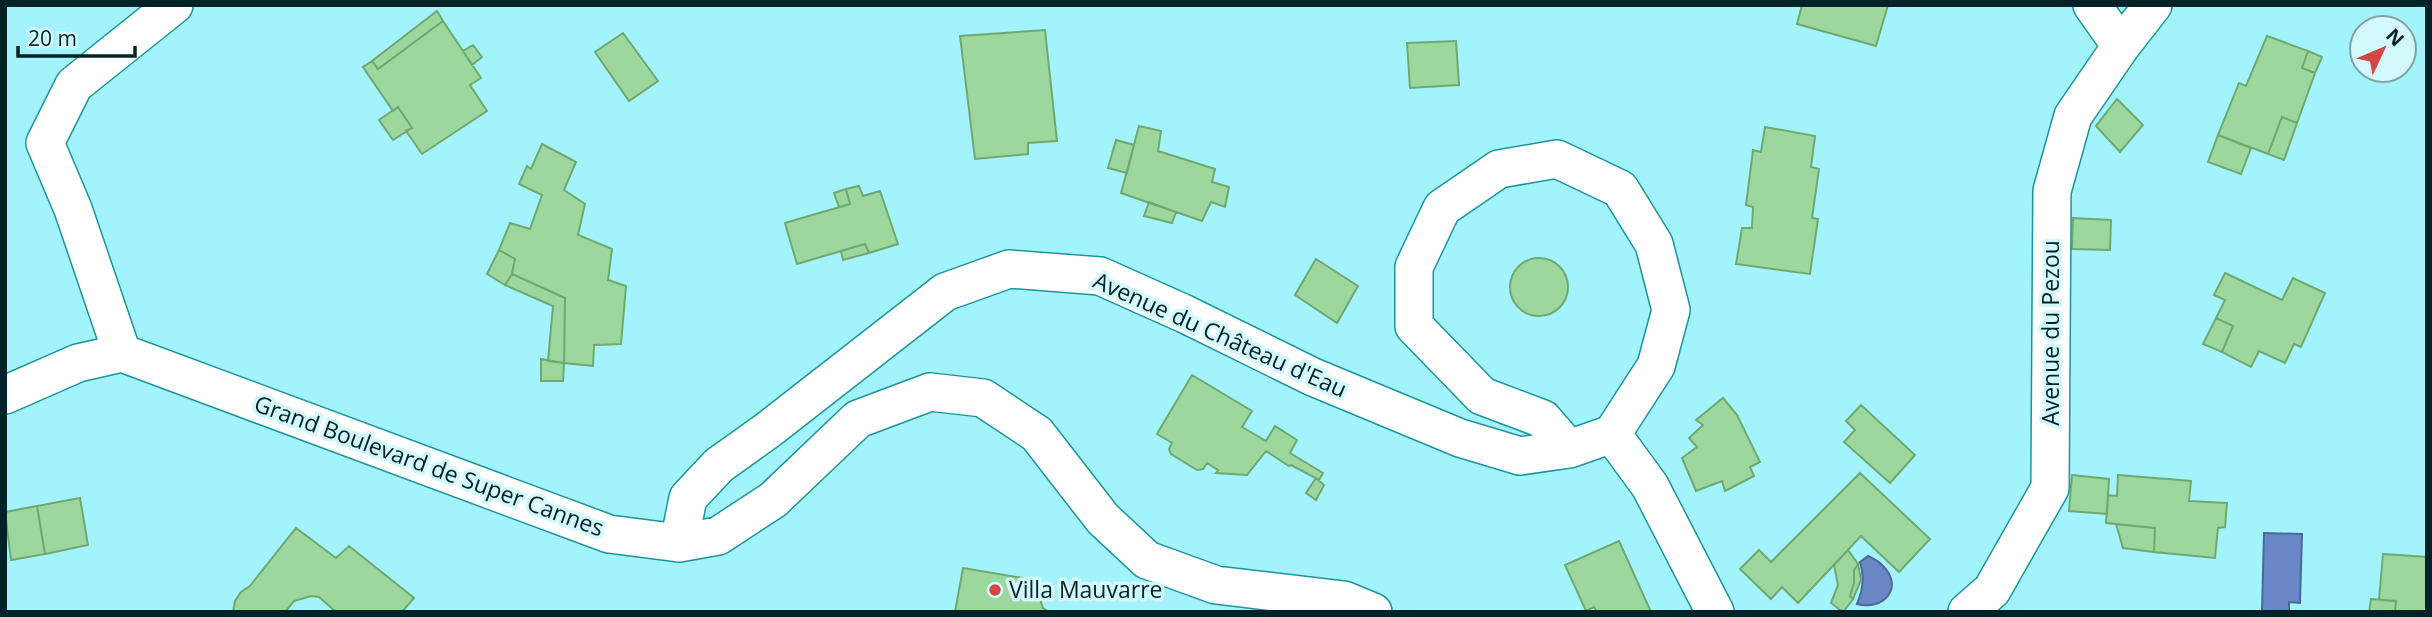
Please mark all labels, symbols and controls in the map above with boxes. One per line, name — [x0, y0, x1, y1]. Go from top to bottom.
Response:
scale bar — [18, 14, 135, 58]
north arrow — [2348, 14, 2418, 84]
text: N — [2381, 23, 2410, 52]
text: 20 m — [28, 24, 77, 52]
street label: Avenue du Pezou — [2034, 240, 2066, 426]
street label: Avenue du Château d'Eau — [1089, 264, 1352, 404]
street label: Grand Boulevard de Super Cannes — [250, 387, 609, 543]
place label: Villa Mauvarre — [1009, 573, 1162, 605]
marker: Villa Mauvarre — [987, 582, 1003, 598]

